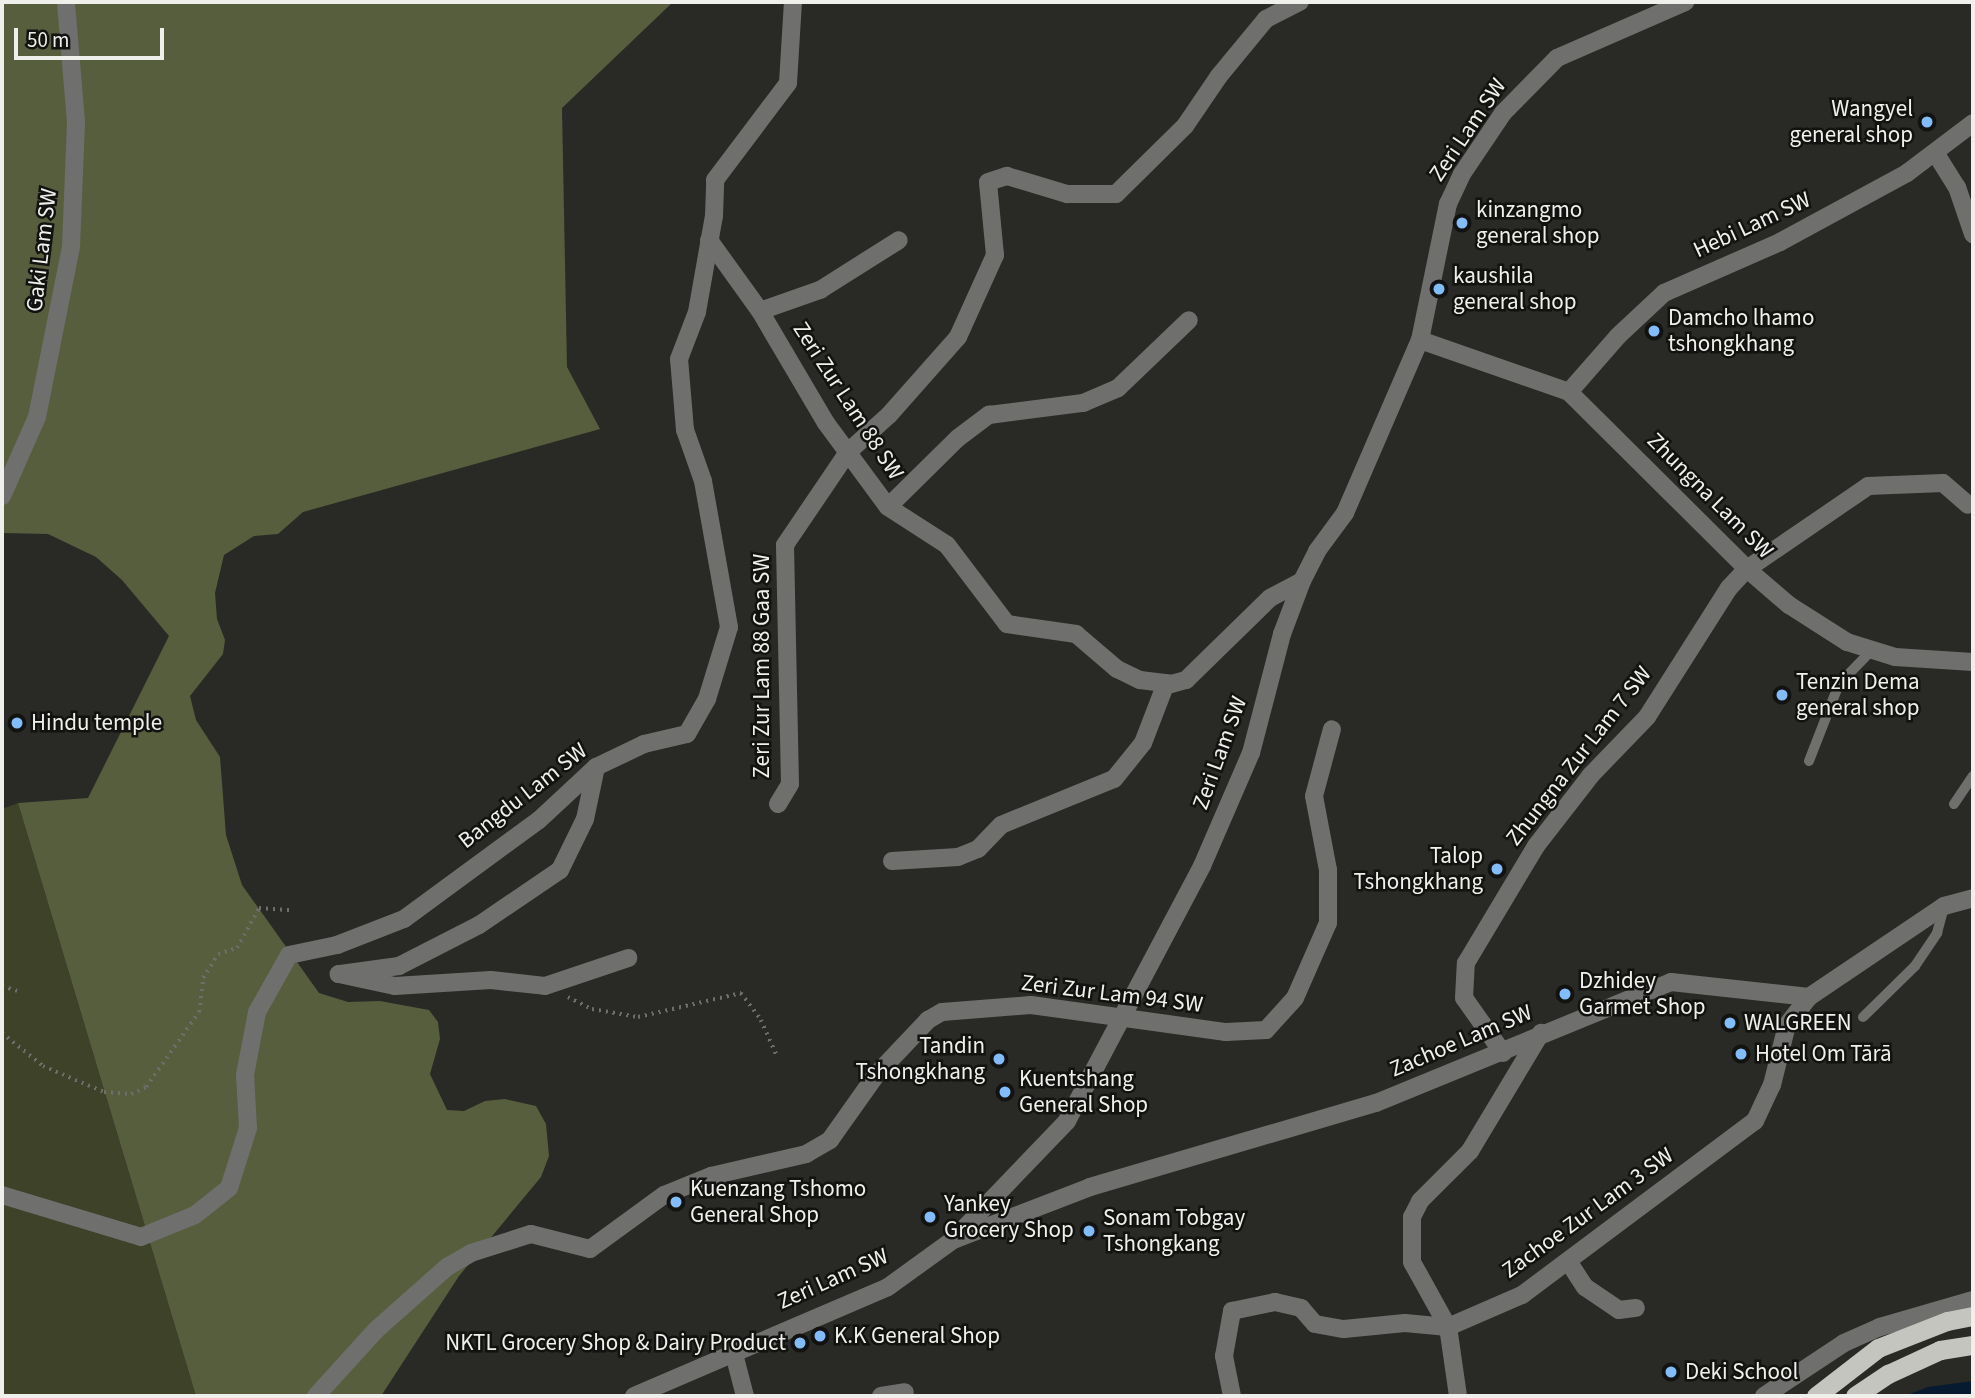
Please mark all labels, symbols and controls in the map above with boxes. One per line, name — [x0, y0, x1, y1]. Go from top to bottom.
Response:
scale bar — [18, 14, 168, 58]
text: 50 m — [27, 25, 69, 55]
street label: Zeri Lam SW — [1423, 73, 1513, 187]
place label: Wangyel general shop — [1789, 95, 1913, 149]
marker: Wangyel general shop — [1919, 114, 1935, 130]
street label: Hebi Lam SW — [1689, 186, 1815, 264]
street label: Gaki Lam SW — [21, 187, 63, 313]
place label: kinzangmo general shop — [1476, 196, 1600, 250]
marker: kinzangmo general shop — [1454, 215, 1470, 231]
place label: kaushila general shop — [1453, 262, 1577, 316]
marker: kaushila general shop — [1431, 281, 1447, 297]
place label: Damcho lhamo tshongkhang — [1668, 304, 1814, 358]
street label: Zeri Zur Lam 88 SW — [787, 317, 909, 485]
marker: Damcho lhamo tshongkhang — [1646, 323, 1662, 339]
street label: Zhungna Lam SW — [1641, 427, 1779, 565]
street label: Zeri Zur Lam 88 Gaa SW — [748, 554, 776, 778]
street label: Zhungna Zur Lam 7 SW — [1500, 661, 1658, 851]
place label: Tenzin Dema general shop — [1796, 668, 1920, 722]
marker: Tenzin Dema general shop — [1774, 687, 1790, 703]
street label: Zeri Lam SW — [1187, 693, 1253, 813]
place label: Hindu temple — [31, 709, 162, 737]
marker: Hindu temple — [9, 715, 25, 731]
street label: Bangdu Lam SW — [453, 737, 593, 855]
place label: Talop Tshongkhang — [1354, 842, 1483, 896]
marker: Talop Tshongkhang — [1489, 861, 1505, 877]
place label: Dzhidey Garmet Shop — [1579, 967, 1705, 1021]
street label: Zeri Zur Lam 94 SW — [1020, 969, 1204, 1019]
marker: Dzhidey Garmet Shop — [1557, 986, 1573, 1002]
street label: Zachoe Lam SW — [1386, 999, 1536, 1083]
place label: WALGREEN — [1744, 1009, 1852, 1037]
marker: WALGREEN — [1722, 1015, 1738, 1031]
place label: Tandin Tshongkhang — [856, 1032, 985, 1086]
place label: Hotel Om Tārā — [1755, 1040, 1892, 1068]
marker: Hotel Om Tārā — [1733, 1046, 1749, 1062]
marker: Tandin Tshongkhang — [991, 1051, 1007, 1067]
place label: Kuentshang General Shop — [1019, 1065, 1148, 1119]
marker: Kuentshang General Shop — [997, 1084, 1013, 1100]
street label: Zachoe Zur Lam 3 SW — [1497, 1142, 1679, 1284]
place label: Kuenzang Tshomo General Shop — [690, 1175, 866, 1229]
place label: Yankey Grocery Shop — [944, 1190, 1074, 1244]
marker: Kuenzang Tshomo General Shop — [668, 1194, 684, 1210]
place label: Sonam Tobgay Tshongkang — [1103, 1204, 1245, 1258]
marker: Yankey Grocery Shop — [922, 1209, 938, 1225]
marker: Sonam Tobgay Tshongkang — [1081, 1223, 1097, 1239]
street label: Zeri Lam SW — [773, 1242, 893, 1316]
place label: K.K General Shop — [834, 1322, 1000, 1350]
marker: K.K General Shop — [812, 1328, 828, 1344]
place label: NKTL Grocery Shop & Dairy Product — [445, 1329, 786, 1357]
marker: NKTL Grocery Shop & Dairy Product — [792, 1335, 808, 1351]
place label: Deki School — [1685, 1358, 1798, 1386]
marker: Deki School — [1663, 1364, 1679, 1380]

